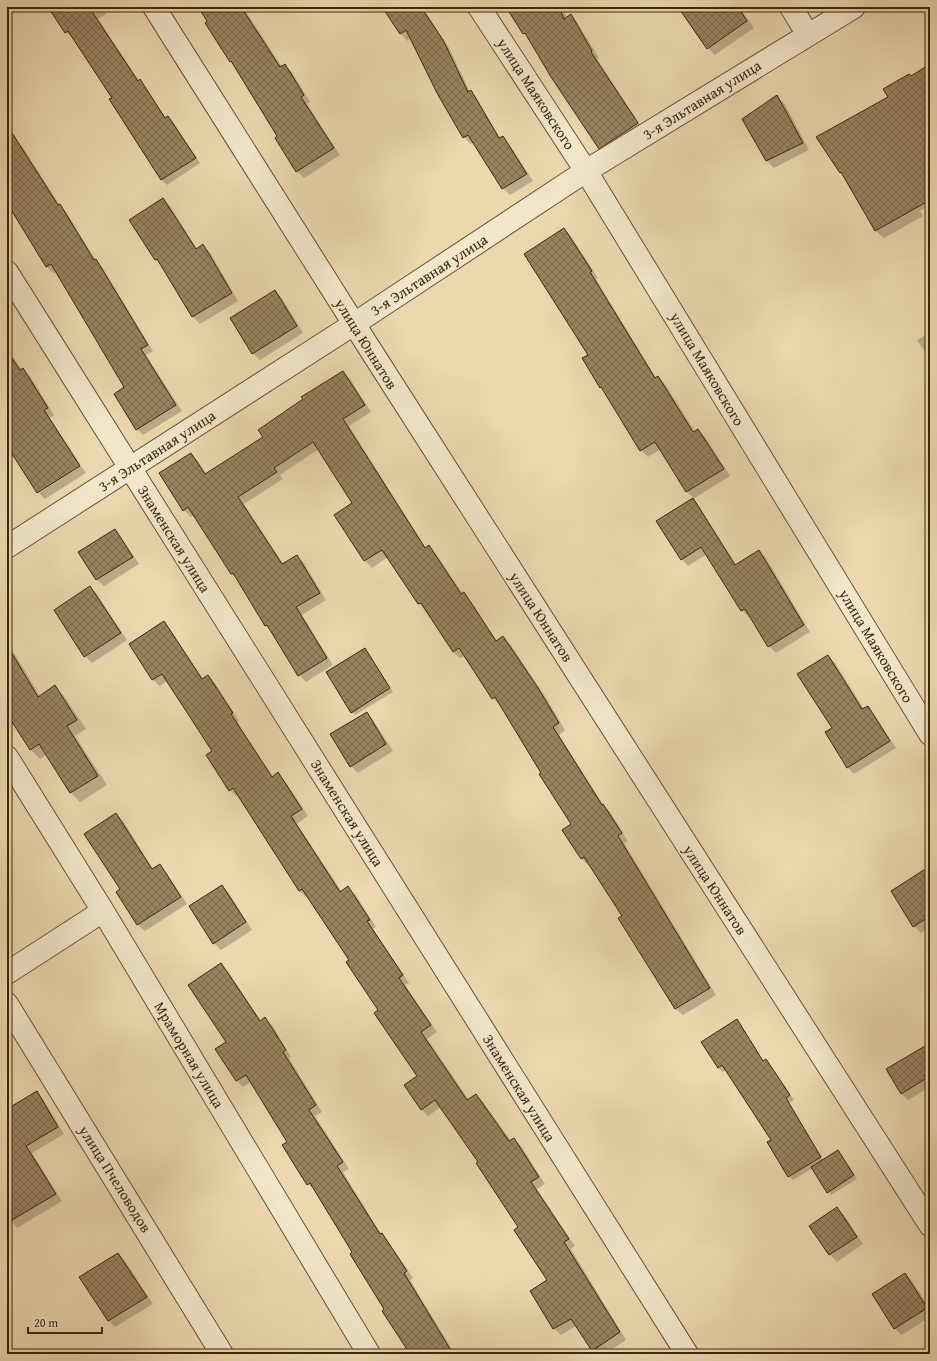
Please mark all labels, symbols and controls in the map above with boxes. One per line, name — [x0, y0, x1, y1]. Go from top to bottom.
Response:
street label: улица Маяковского — [492, 33, 581, 154]
street label: 3-я Эльтавная улица — [638, 54, 766, 145]
street label: 3-я Эльтавная улица — [366, 228, 492, 320]
street label: улица Юннатов — [330, 293, 403, 393]
street label: улица Маяковского — [665, 307, 750, 430]
street label: 3-я Эльтавная улица — [94, 404, 220, 496]
street label: Знаменская улица — [133, 481, 216, 597]
street label: улица Юннатов — [504, 567, 578, 666]
street label: улица Маяковского — [834, 584, 919, 707]
street label: Знаменская улица — [306, 755, 389, 871]
street label: улица Юннатов — [678, 840, 752, 939]
street label: Мраморная улица — [149, 998, 230, 1113]
street label: Знаменская улица — [478, 1030, 561, 1146]
street label: улица Пчеловодов — [74, 1120, 157, 1236]
scale bar — [28, 1309, 102, 1335]
text: 20 m — [34, 1314, 58, 1331]

